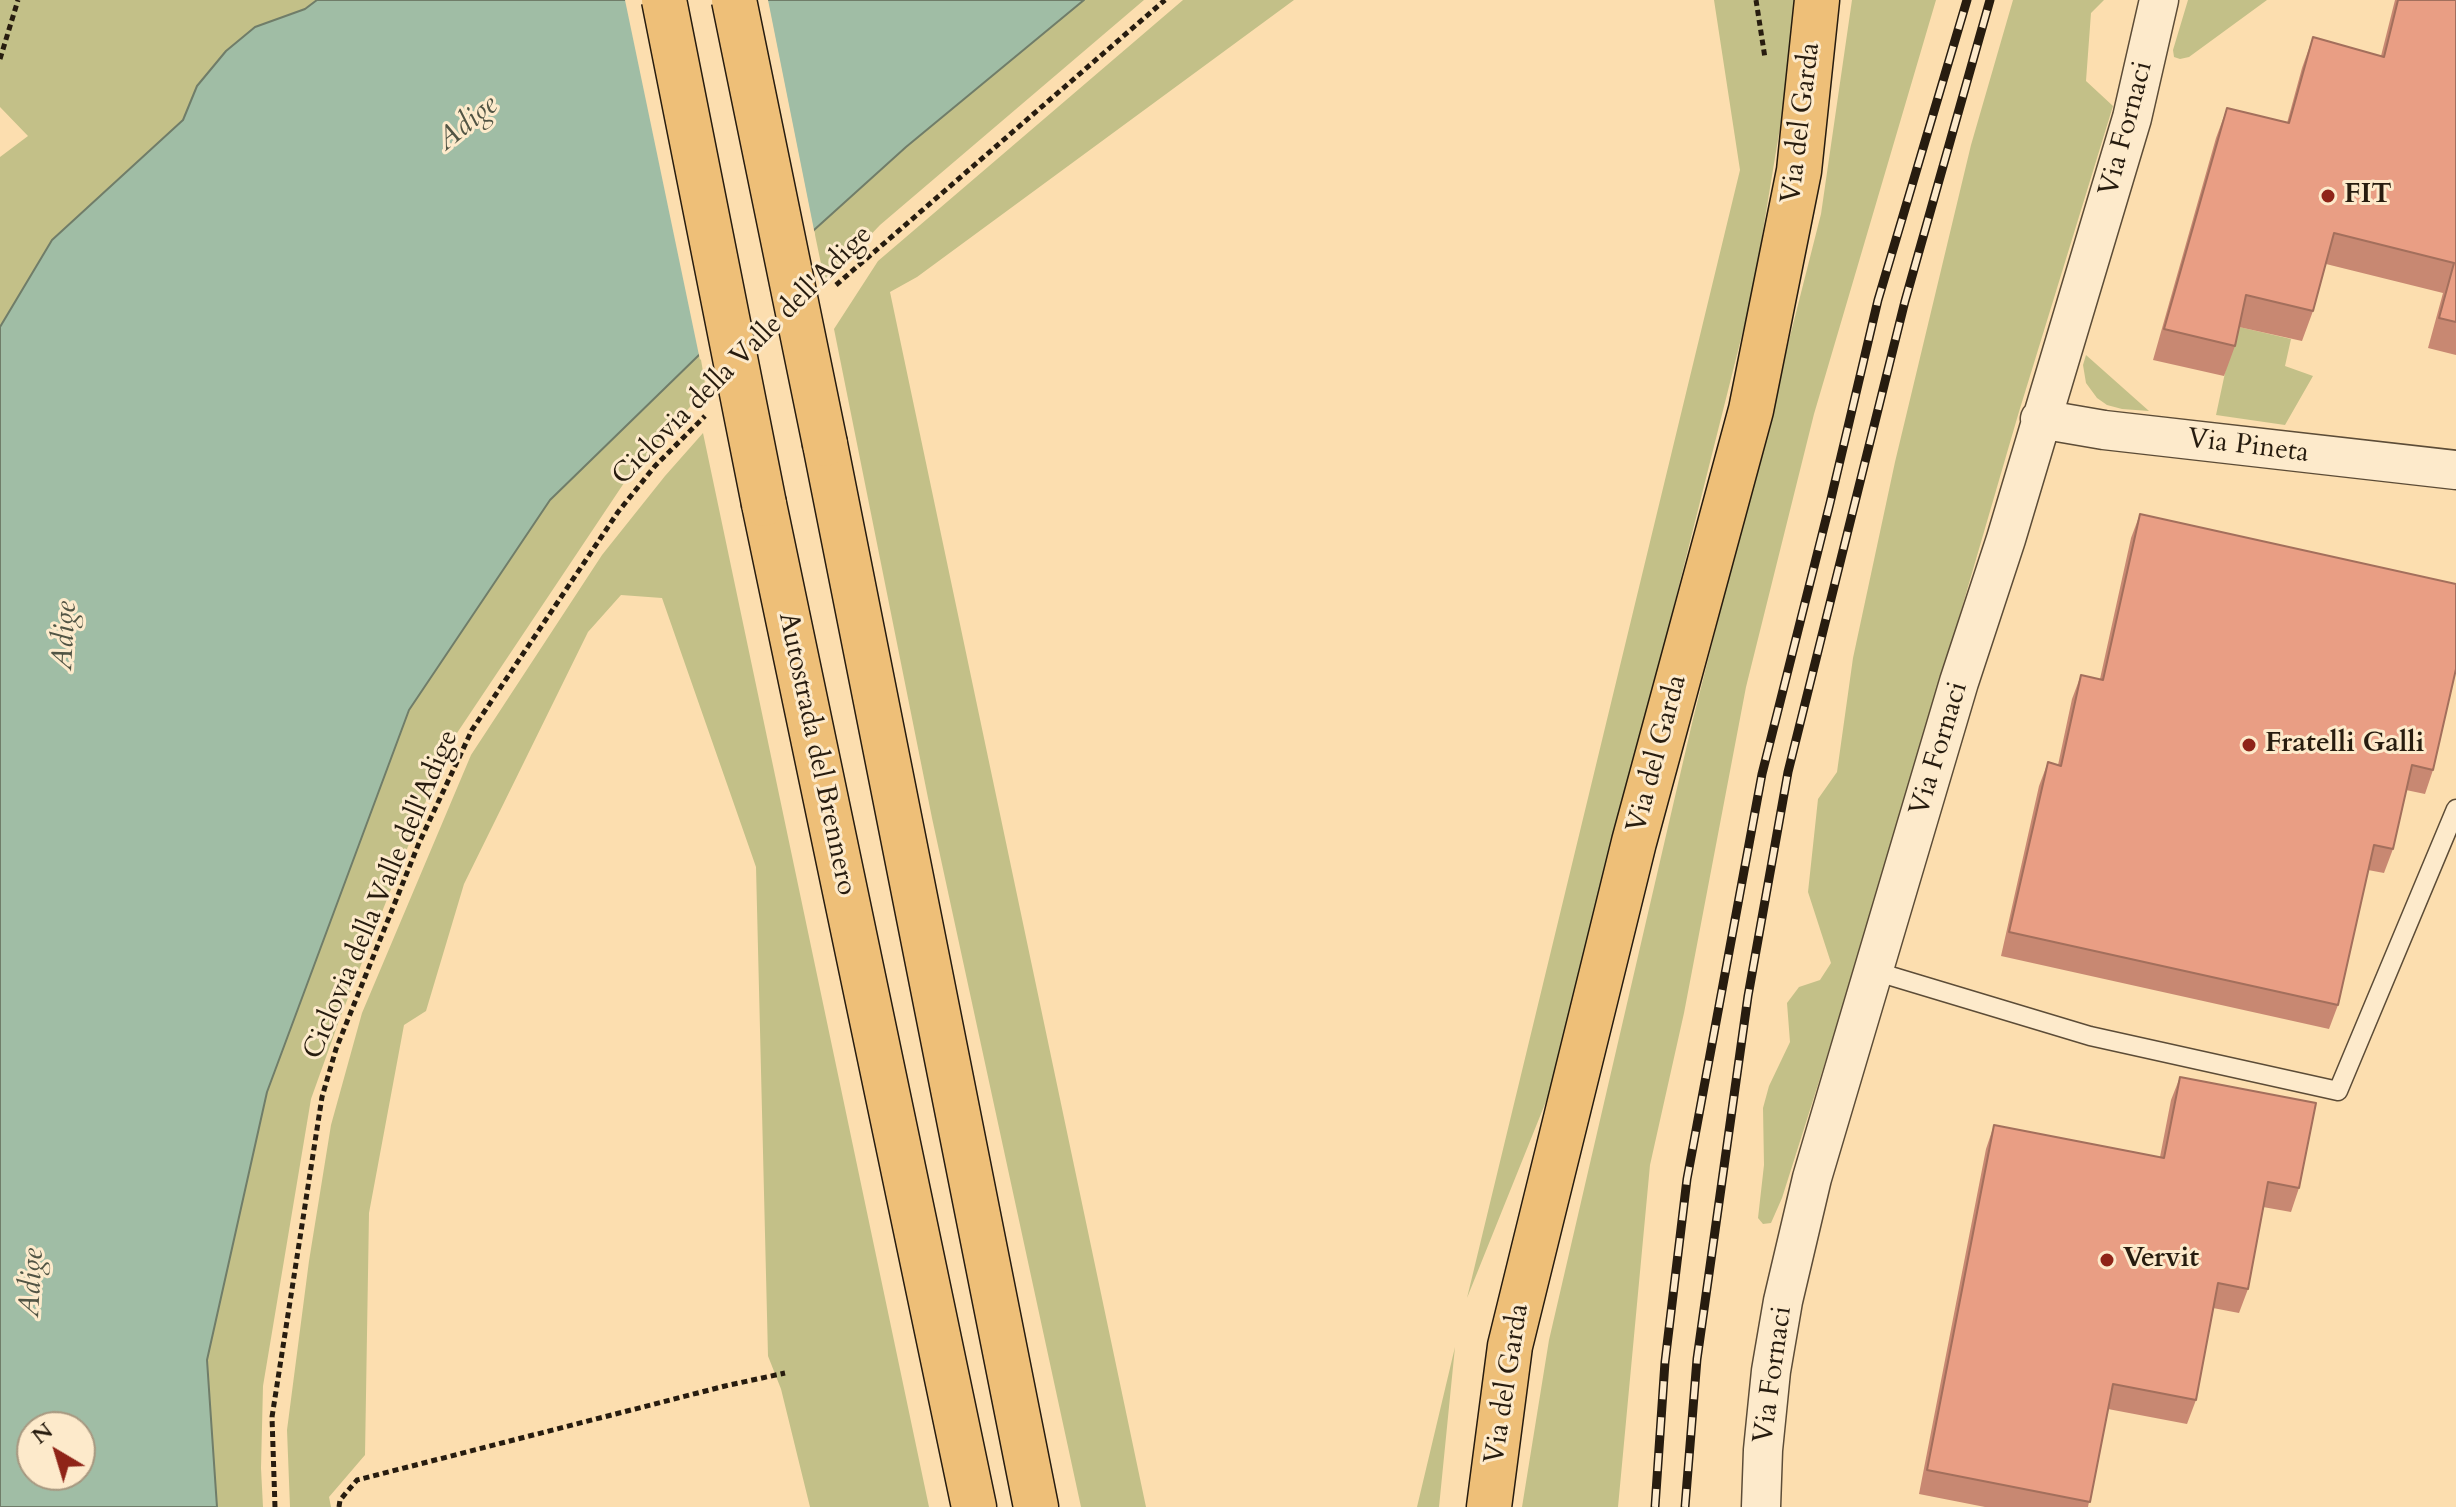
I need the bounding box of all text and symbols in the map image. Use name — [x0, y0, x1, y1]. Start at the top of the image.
street label: Via del Garda — [1775, 41, 1829, 205]
street label: Via Fornaci — [2093, 58, 2161, 200]
water label: Adige — [430, 88, 506, 160]
place label: FIT — [2344, 179, 2392, 213]
marker: FIT — [2319, 187, 2337, 205]
street label: Ciclovia della Valle dell'Adige — [606, 219, 880, 493]
street label: Via Pineta — [2185, 423, 2311, 471]
water label: Adige — [46, 600, 86, 672]
street label: Autostrada del Brennero — [770, 609, 862, 899]
street label: Via del Garda — [1621, 672, 1695, 836]
street label: Via Fornaci — [1904, 678, 1976, 820]
street label: Ciclovia della Valle dell'Adige — [297, 726, 467, 1064]
place label: Fratelli Galli — [2265, 728, 2424, 762]
marker: Fratelli Galli — [2240, 736, 2258, 754]
place label: Vervit — [2123, 1243, 2199, 1277]
water label: Adige — [13, 1247, 53, 1319]
marker: Vervit — [2098, 1251, 2116, 1269]
street label: Via del Garda — [1479, 1301, 1537, 1467]
street label: Via Fornaci — [1748, 1304, 1800, 1446]
north arrow — [16, 1411, 96, 1491]
text: N — [26, 1416, 59, 1451]

